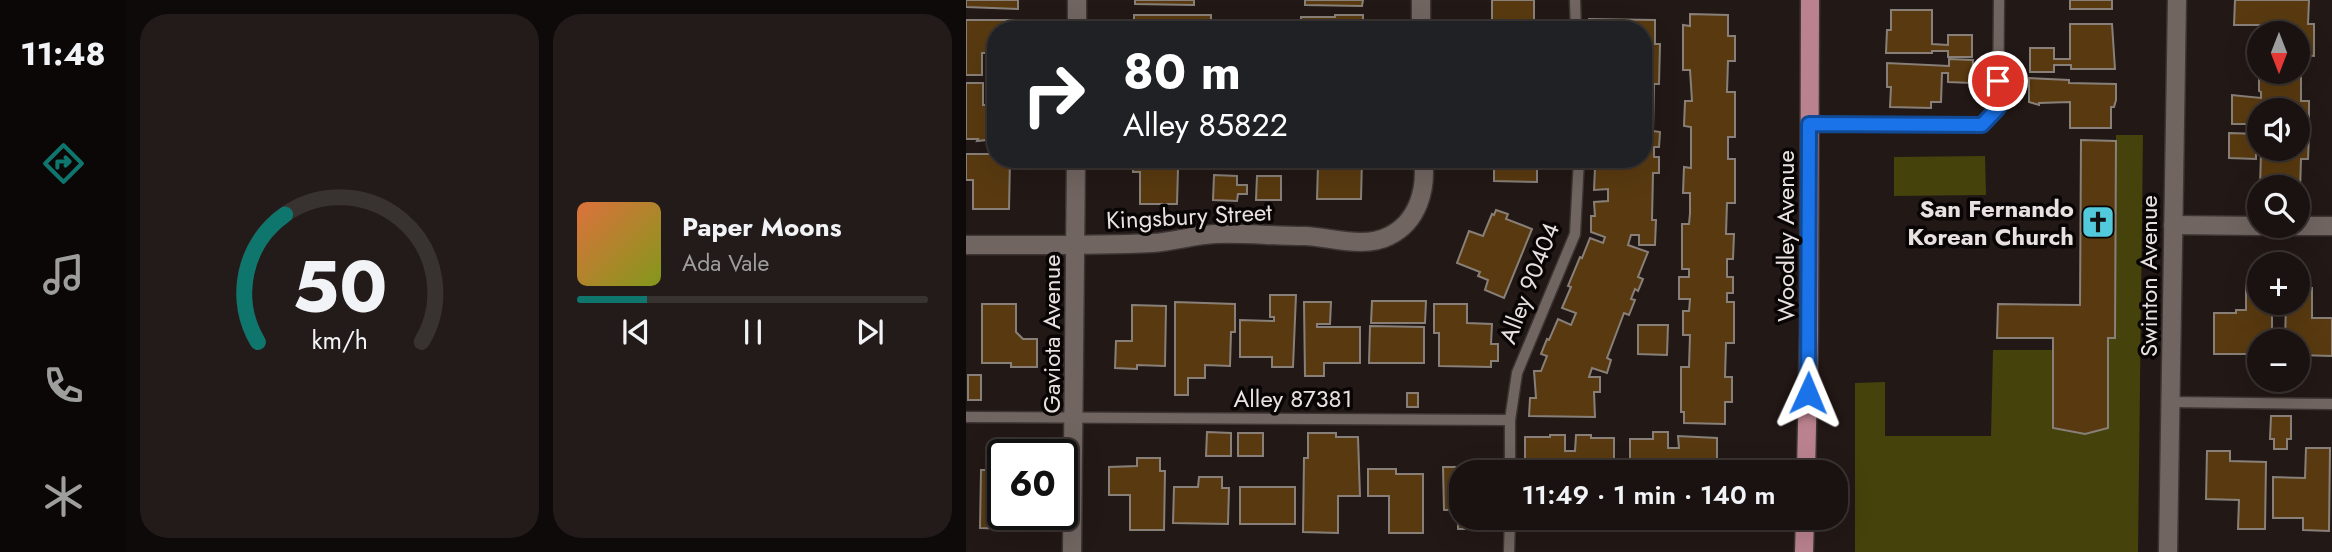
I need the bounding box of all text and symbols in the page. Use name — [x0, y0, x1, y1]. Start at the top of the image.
north arrow — [2247, 21, 2310, 84]
map controls — [2247, 21, 2310, 392]
text: 11:48 — [20, 31, 106, 77]
text: 80 m — [1123, 37, 1241, 107]
icon: right — [1008, 49, 1099, 140]
pin — [1968, 51, 2028, 111]
icon: arrive — [1979, 62, 2017, 100]
button: sound — [2247, 98, 2310, 161]
text: Alley 85822 — [1123, 102, 1288, 148]
icon: directions — [39, 139, 88, 188]
street label: Woodley Avenue — [1768, 150, 1803, 322]
button: search — [2247, 175, 2310, 238]
place label: San Fernando Korean Church — [1907, 191, 2074, 254]
street label: Kingsbury Street — [1105, 194, 1273, 238]
street label: Swinton Avenue — [2131, 195, 2166, 357]
church icon: San Fernando Korean Church — [2079, 203, 2117, 241]
text: Paper Moons — [682, 208, 842, 246]
street label: Alley 90404 — [1490, 217, 1568, 349]
text: 50 — [292, 234, 387, 339]
text: Ada Vale — [682, 246, 769, 280]
icon: music — [39, 250, 88, 299]
button: + — [2247, 252, 2310, 315]
street label: Gaviota Avenue — [1034, 254, 1069, 414]
icon: previous — [617, 313, 655, 351]
icon: pause — [734, 313, 772, 351]
icon: next — [851, 313, 889, 351]
text: km/h — [311, 322, 368, 358]
button: − — [2247, 329, 2310, 392]
position arrow — [1771, 356, 1845, 430]
icon: phone — [39, 361, 88, 410]
street label: Alley 87381 — [1234, 381, 1353, 416]
speed limit sign: 60 — [987, 439, 1078, 530]
icon: climate — [39, 472, 88, 521]
text: 11:49 · 1 min · 140 m — [1522, 476, 1775, 514]

